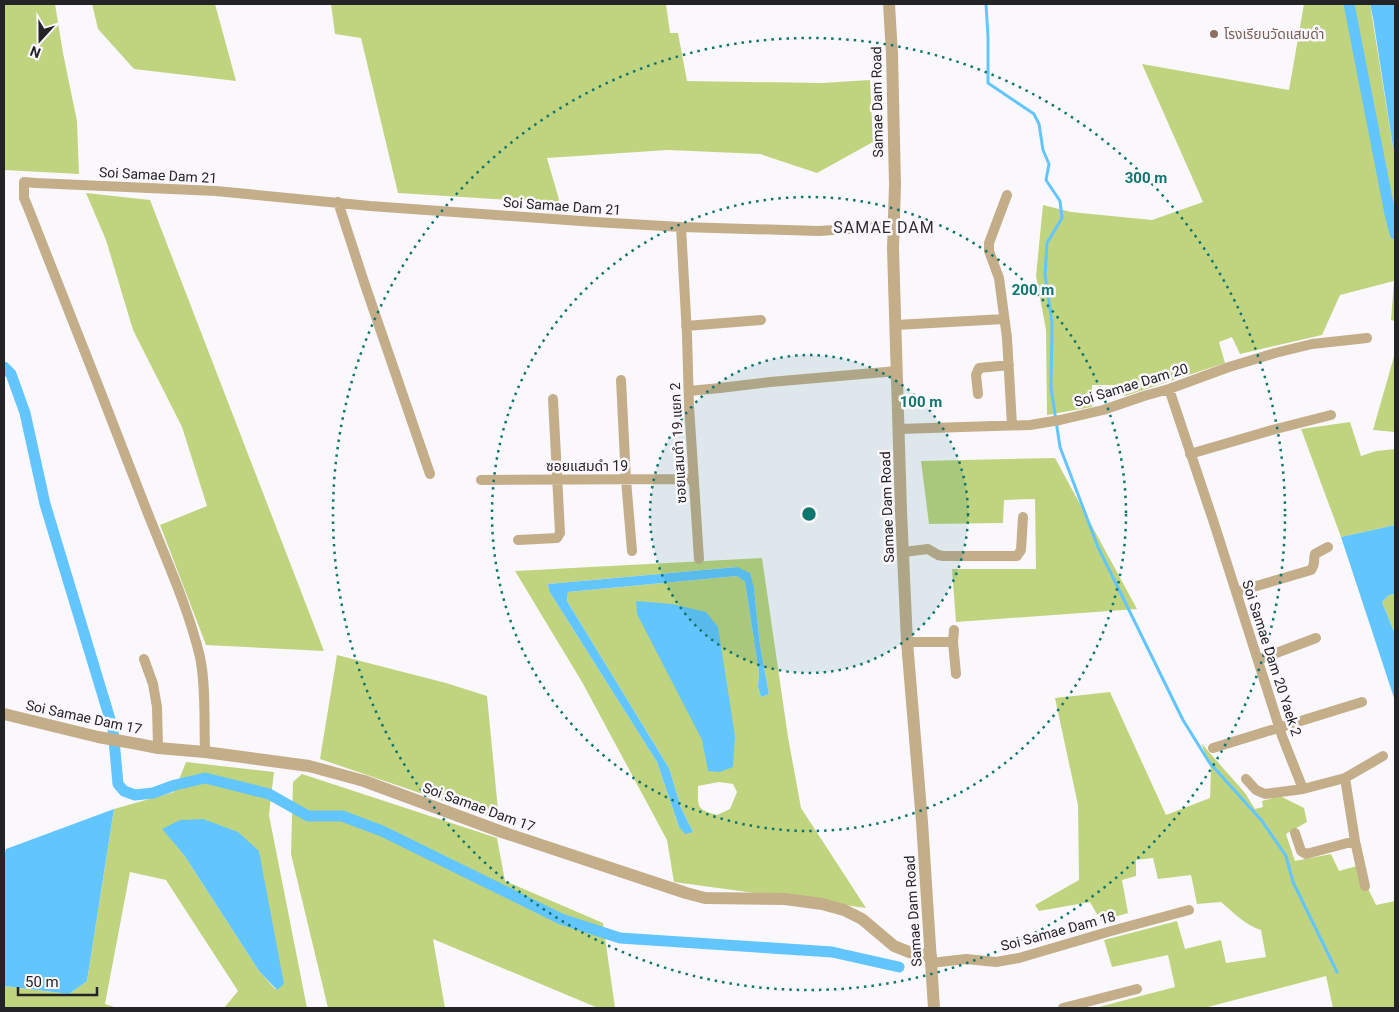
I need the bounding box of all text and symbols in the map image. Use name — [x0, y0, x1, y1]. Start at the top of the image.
north arrow — [15, 15, 65, 65]
place label: โรงเรียนวัดแสมดำ — [1224, 26, 1324, 42]
marker: โรงเรียนวัดแสมดำ — [1208, 28, 1220, 40]
text: N — [28, 43, 43, 61]
street label: Samae Dam Road — [868, 46, 886, 158]
street label: Soi Samae Dam 21 — [99, 164, 217, 186]
text: 300 m — [1125, 169, 1167, 187]
street label: Soi Samae Dam 21 — [502, 194, 622, 218]
district label: SAMAE DAM — [833, 218, 935, 237]
text: 200 m — [1012, 281, 1054, 299]
street label: Soi Samae Dam 20 — [1072, 360, 1190, 410]
street label: ซอยแสมดำ 19 แยก 2 — [667, 382, 689, 504]
text: 100 m — [900, 393, 942, 411]
street label: Samae Dam Road — [877, 451, 897, 563]
street label: ซอยแสมดำ 19 — [546, 458, 628, 474]
centre of rings — [800, 505, 818, 523]
street label: Soi Samae Dam 20 Yaek 2 — [1239, 578, 1305, 738]
street label: Soi Samae Dam 17 — [25, 697, 144, 737]
street label: Soi Samae Dam 17 — [421, 779, 537, 835]
street label: Samae Dam Road — [901, 855, 925, 967]
street label: Soi Samae Dam 18 — [999, 908, 1117, 954]
scale bar — [18, 964, 96, 996]
text: 50 m — [25, 973, 59, 991]

